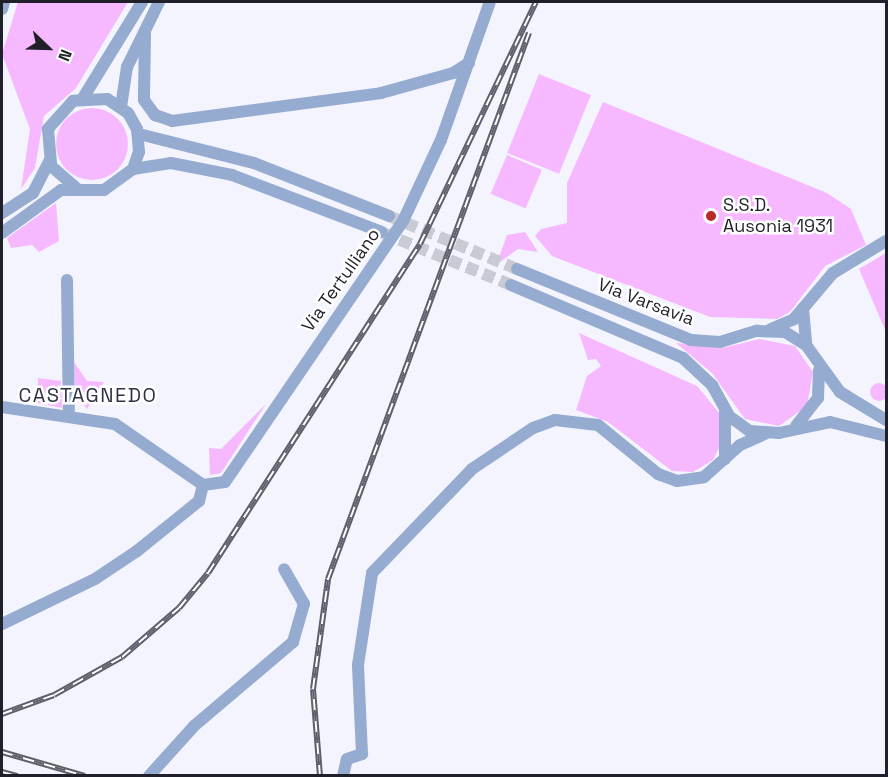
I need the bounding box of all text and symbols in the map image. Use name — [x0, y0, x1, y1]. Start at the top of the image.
north arrow — [18, 18, 78, 78]
text: N — [53, 46, 77, 64]
place label: S.S.D. Ausonia 1931 — [723, 195, 833, 238]
marker: S.S.D. Ausonia 1931 — [704, 209, 718, 223]
street label: Via Tertulliano — [297, 224, 385, 336]
street label: Via Varsavia — [595, 274, 697, 330]
district label: CASTAGNEDO — [19, 383, 157, 407]

